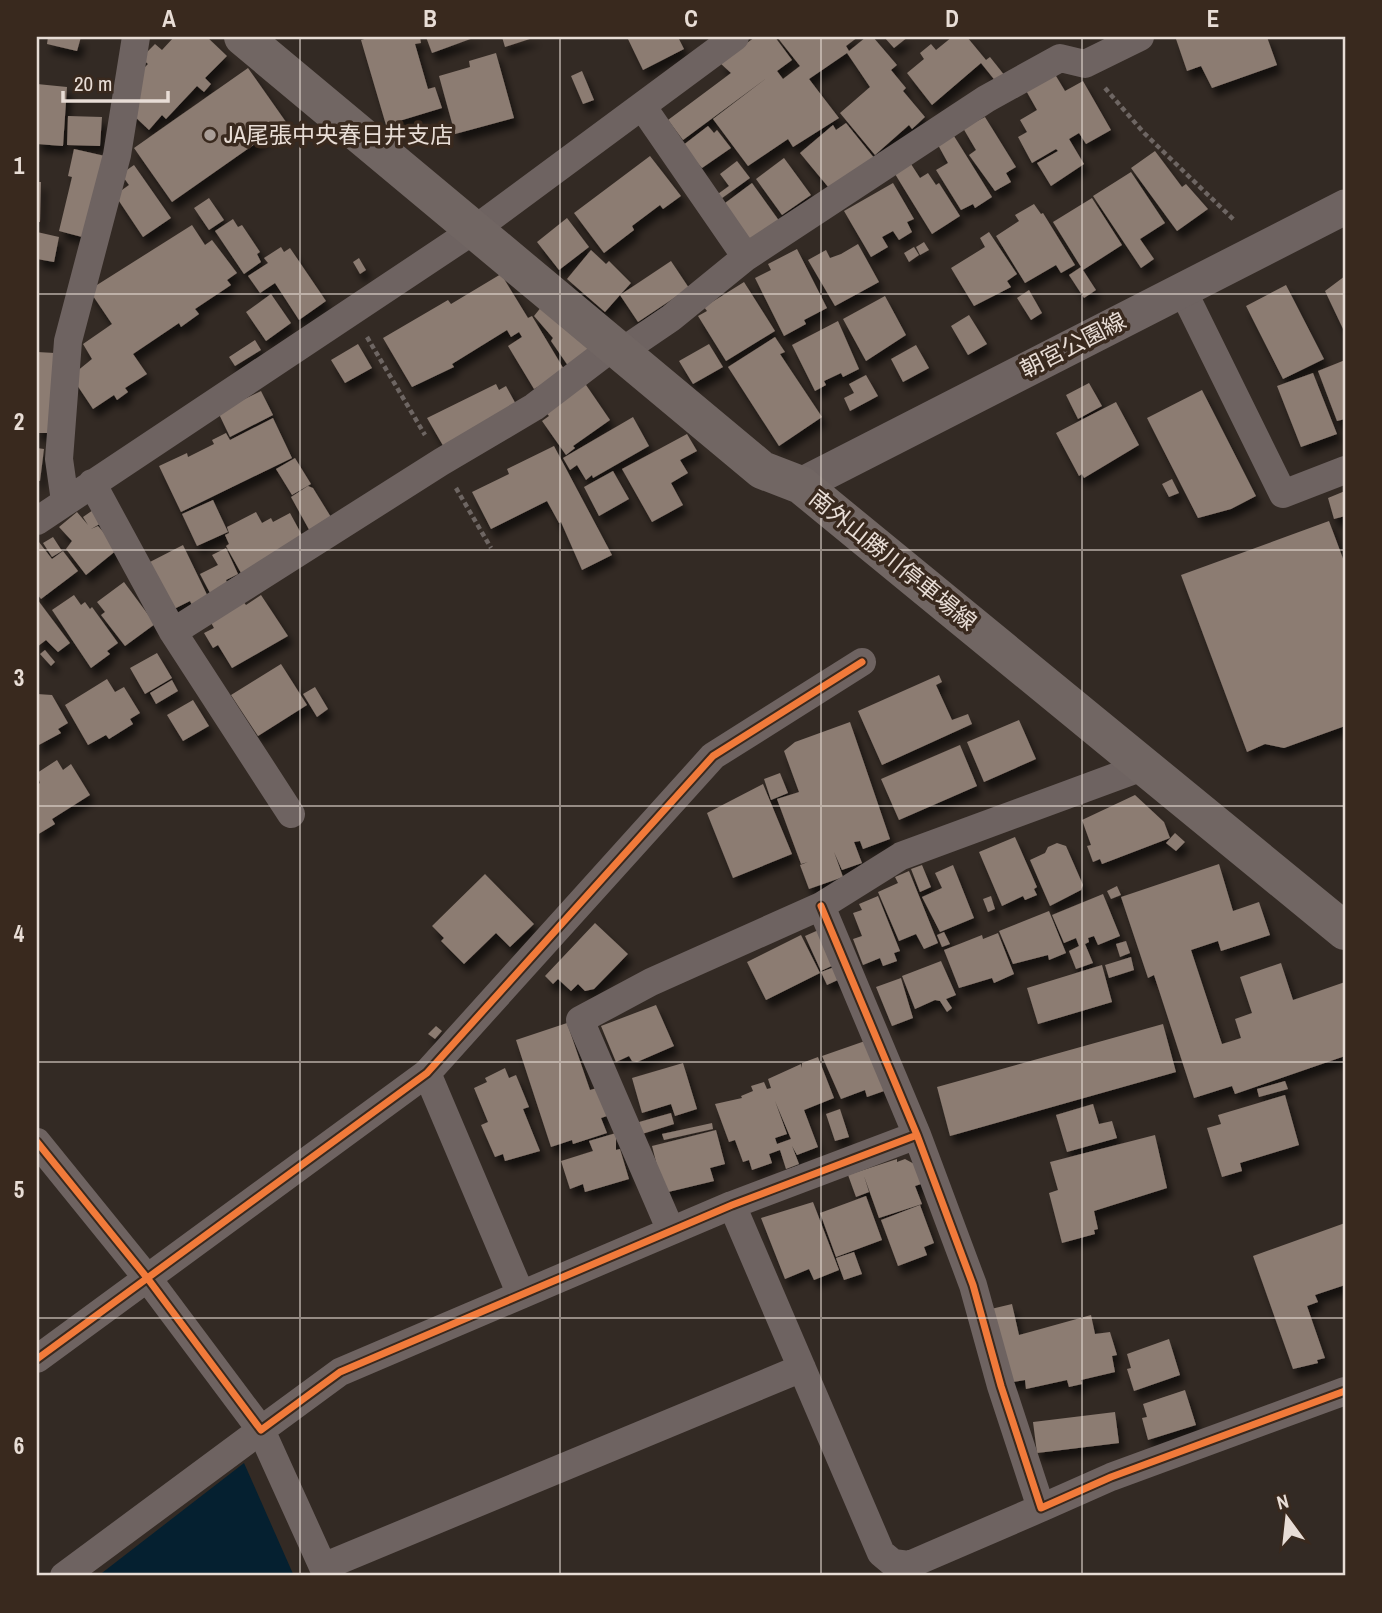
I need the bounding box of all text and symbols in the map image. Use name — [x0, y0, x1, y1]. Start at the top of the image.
text: A — [162, 3, 176, 34]
text: B — [423, 3, 437, 34]
text: C — [684, 3, 698, 34]
text: D — [945, 3, 959, 34]
text: E — [1207, 3, 1219, 34]
scale bar — [63, 60, 168, 104]
text: 20 m — [74, 69, 112, 98]
place label: JA尾張中央春日井支店 — [224, 119, 453, 150]
marker: JA尾張中央春日井支店 — [202, 127, 218, 143]
text: 1 — [14, 150, 25, 181]
street label: 朝宮公園線 — [1015, 305, 1131, 384]
text: 2 — [14, 406, 24, 437]
street label: 南外山勝川停車場線 — [803, 482, 984, 637]
text: 3 — [14, 662, 24, 693]
text: 4 — [14, 918, 25, 949]
text: 5 — [14, 1174, 24, 1205]
text: 6 — [14, 1430, 24, 1461]
north arrow — [1252, 1484, 1322, 1554]
text: N — [1274, 1488, 1291, 1516]

